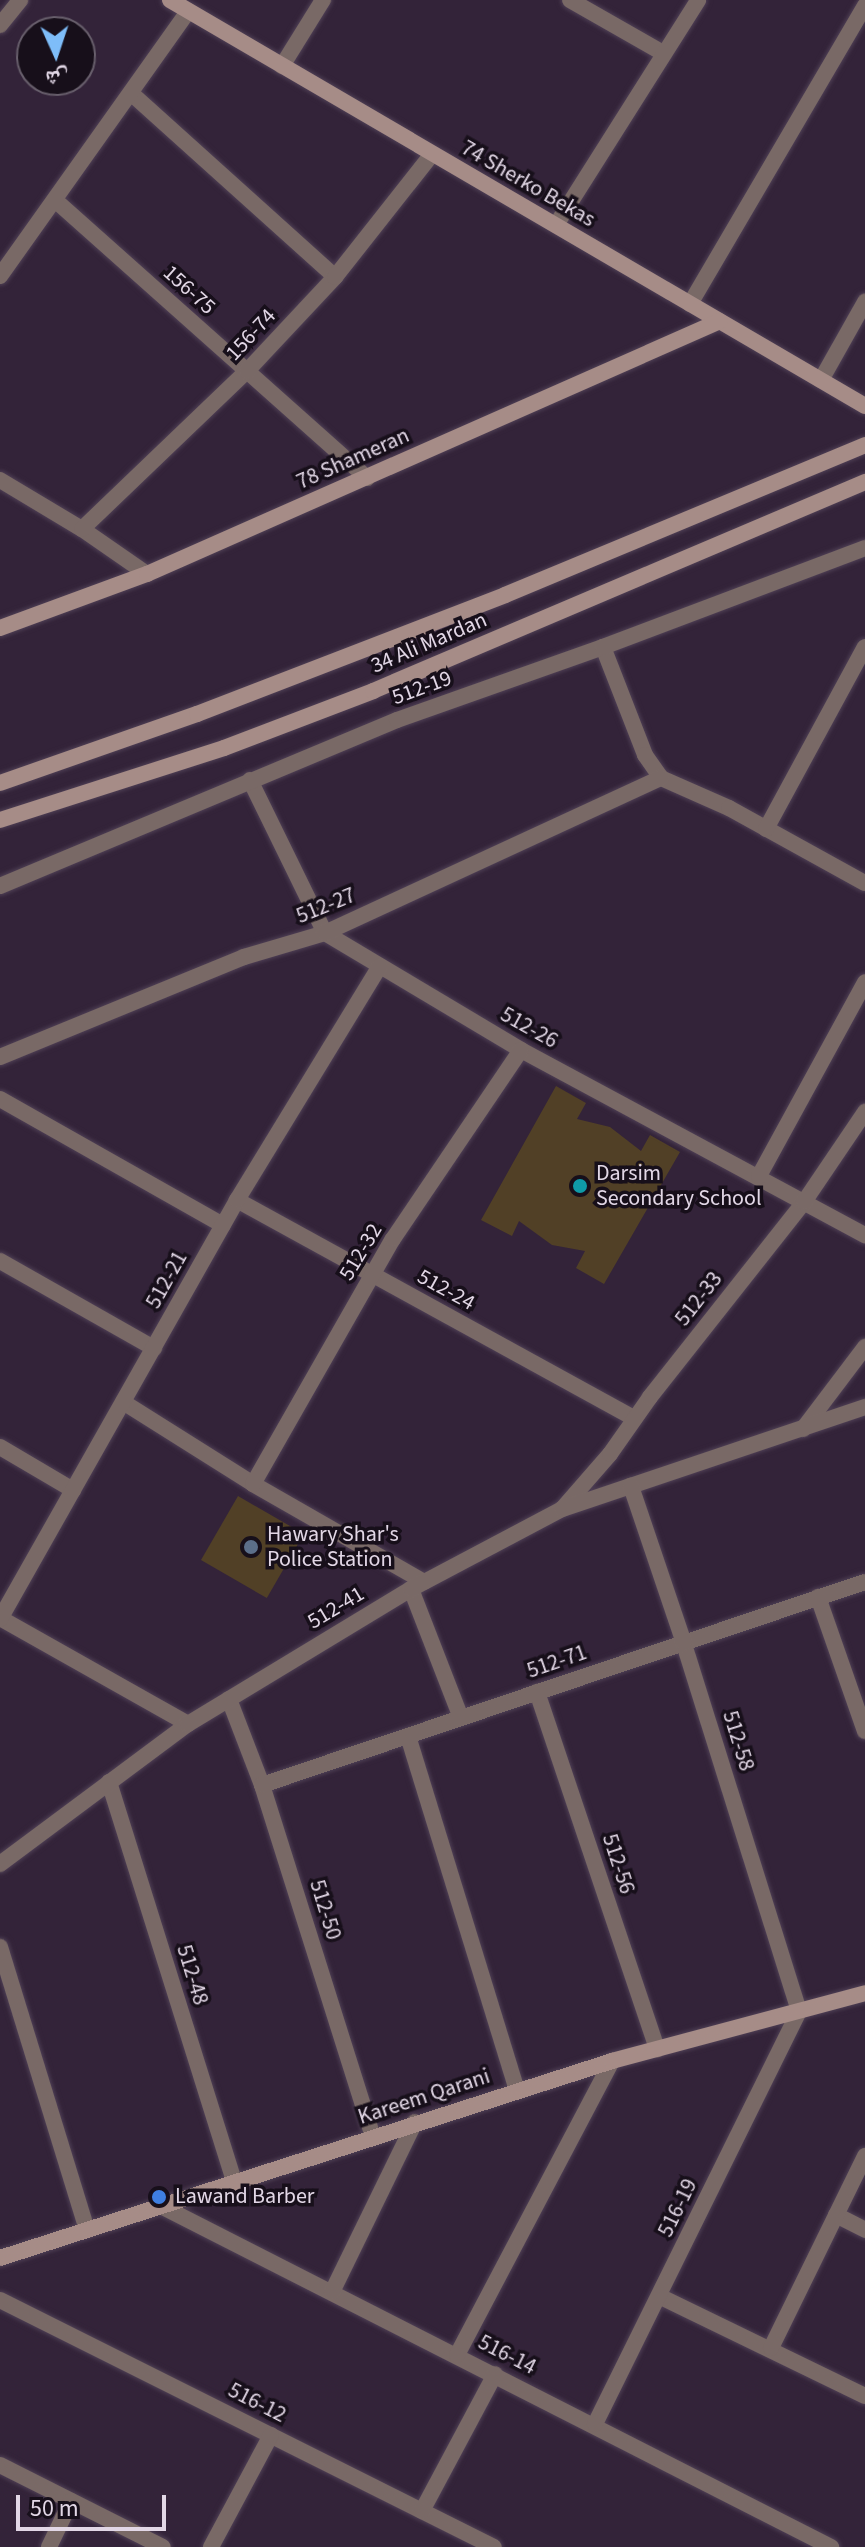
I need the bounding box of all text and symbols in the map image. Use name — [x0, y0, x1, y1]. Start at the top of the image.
north arrow — [16, 16, 96, 96]
text: ش — [45, 61, 70, 95]
street label: 74 Sherko Bekas — [456, 135, 600, 233]
street label: 156-75 — [157, 260, 221, 320]
street label: 156-74 — [220, 304, 282, 366]
street label: 78 Shameran — [293, 422, 413, 496]
street label: 34 Ali Mardan — [367, 607, 491, 679]
street label: 512-19 — [389, 665, 455, 711]
street label: 512-27 — [293, 882, 359, 930]
street label: 512-26 — [496, 1002, 562, 1054]
place label: Darsim Secondary School — [596, 1160, 762, 1212]
marker: Darsim Secondary School — [571, 1177, 589, 1195]
street label: 512-32 — [334, 1219, 388, 1285]
street label: 512-21 — [141, 1247, 193, 1313]
street label: 512-24 — [413, 1264, 479, 1316]
street label: 512-33 — [670, 1267, 728, 1331]
place label: Hawary Shar's Police Station — [267, 1521, 399, 1572]
marker: Hawary Shar's Police Station — [242, 1538, 260, 1556]
street label: 512-41 — [303, 1581, 369, 1635]
street label: 512-71 — [524, 1640, 590, 1684]
street label: 512-58 — [716, 1708, 760, 1774]
street label: 512-56 — [596, 1831, 640, 1897]
street label: 512-50 — [303, 1877, 347, 1943]
street label: 512-48 — [170, 1942, 214, 2008]
street label: Kareem Qarani — [355, 2063, 493, 2131]
street label: 516-19 — [653, 2175, 703, 2241]
place label: Lawand Barber — [175, 2184, 314, 2210]
marker: Lawand Barber — [150, 2188, 168, 2206]
street label: 516-14 — [474, 2329, 540, 2381]
street label: 516-12 — [224, 2377, 290, 2429]
scale bar — [20, 2479, 170, 2529]
text: 50 m — [30, 2491, 79, 2526]

